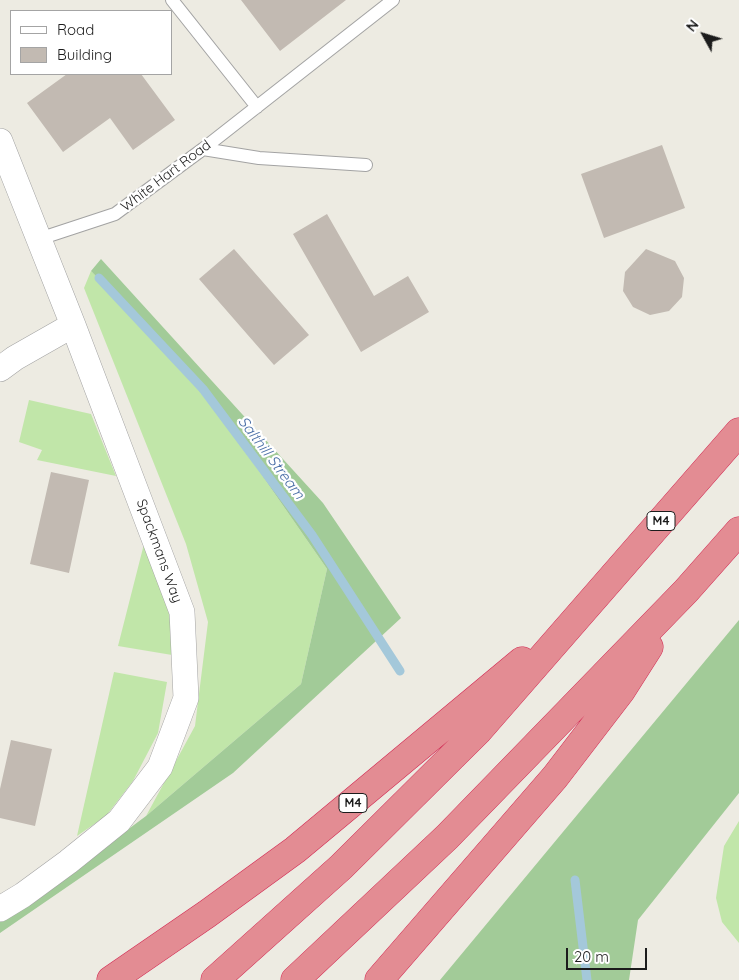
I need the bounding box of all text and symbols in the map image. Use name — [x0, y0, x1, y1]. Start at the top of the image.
legend — [10, 10, 172, 75]
north arrow — [679, 10, 729, 60]
text: N — [682, 16, 703, 35]
text: Road — [57, 20, 94, 39]
text: Building — [57, 45, 112, 64]
street label: White Hart Road — [118, 137, 214, 215]
water label: Salthill Stream — [234, 413, 308, 503]
street label: Spackmans Way — [132, 497, 186, 605]
road number: M4 — [647, 512, 675, 530]
road number: M4 — [339, 794, 367, 812]
scale bar — [569, 938, 650, 970]
text: 20 m — [574, 947, 609, 966]

